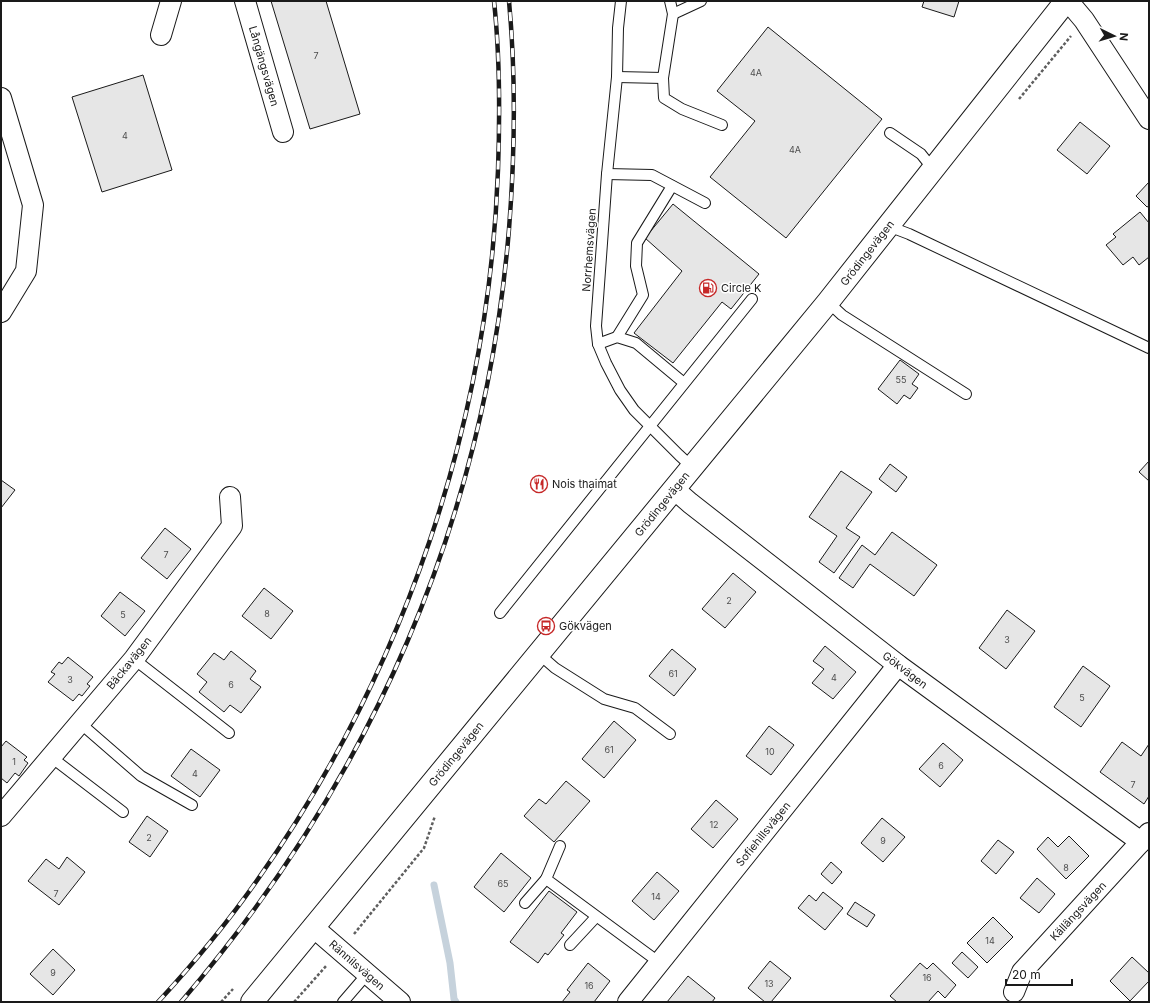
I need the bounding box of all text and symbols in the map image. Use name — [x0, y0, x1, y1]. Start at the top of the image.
north arrow — [1094, 16, 1134, 56]
street label: Långängsvägen — [246, 24, 282, 108]
text: N — [1117, 32, 1131, 42]
house number: 7 — [313, 50, 319, 61]
house number: 4A — [750, 67, 762, 78]
house number: 4 — [122, 130, 128, 141]
house number: 4A — [789, 144, 801, 155]
street label: Norrhemsvägen — [579, 208, 599, 292]
street label: Grödingevägen — [837, 217, 897, 289]
fuel station icon: Circle K — [698, 278, 718, 298]
place label: Circle K — [721, 281, 762, 295]
house number: 55 — [896, 374, 906, 385]
street label: Grödingevägen — [632, 469, 692, 539]
restaurant icon: Nois thaimat — [529, 474, 549, 494]
place label: Nois thaimat — [552, 477, 617, 491]
house number: 7 — [163, 549, 169, 560]
house number: 2 — [726, 595, 732, 606]
house number: 8 — [264, 608, 270, 619]
house number: 5 — [120, 609, 126, 620]
bus stop icon: Gökvägen — [536, 616, 556, 636]
place label: Gökvägen — [559, 619, 612, 633]
street label: Bäckavägen — [104, 634, 154, 692]
house number: 3 — [1004, 634, 1010, 645]
street label: Gökvägen — [880, 649, 930, 691]
house number: 61 — [668, 668, 678, 679]
house number: 4 — [831, 672, 837, 683]
house number: 3 — [67, 674, 73, 685]
house number: 6 — [228, 679, 234, 690]
house number: 5 — [1079, 692, 1085, 703]
street label: Grödingevägen — [426, 719, 486, 789]
house number: 61 — [604, 744, 614, 755]
house number: 10 — [765, 746, 775, 757]
house number: 1 — [12, 756, 16, 767]
house number: 6 — [938, 760, 944, 771]
house number: 4 — [192, 768, 198, 779]
house number: 7 — [1130, 779, 1136, 790]
street label: Sofiehillsvägen — [733, 799, 793, 869]
house number: 12 — [709, 819, 719, 830]
house number: 2 — [146, 832, 152, 843]
house number: 9 — [880, 835, 886, 846]
house number: 8 — [1063, 862, 1069, 873]
house number: 65 — [497, 878, 509, 889]
street label: Källängsvägen — [1047, 878, 1109, 944]
house number: 7 — [53, 888, 59, 899]
house number: 14 — [651, 891, 661, 902]
house number: 14 — [985, 935, 995, 946]
street label: Rännilsvägen — [326, 937, 388, 993]
scale bar — [1006, 961, 1072, 987]
house number: 9 — [50, 967, 56, 978]
text: 20 m — [1012, 967, 1041, 982]
house number: 16 — [922, 972, 932, 983]
house number: 13 — [764, 978, 774, 989]
house number: 16 — [584, 980, 594, 991]

